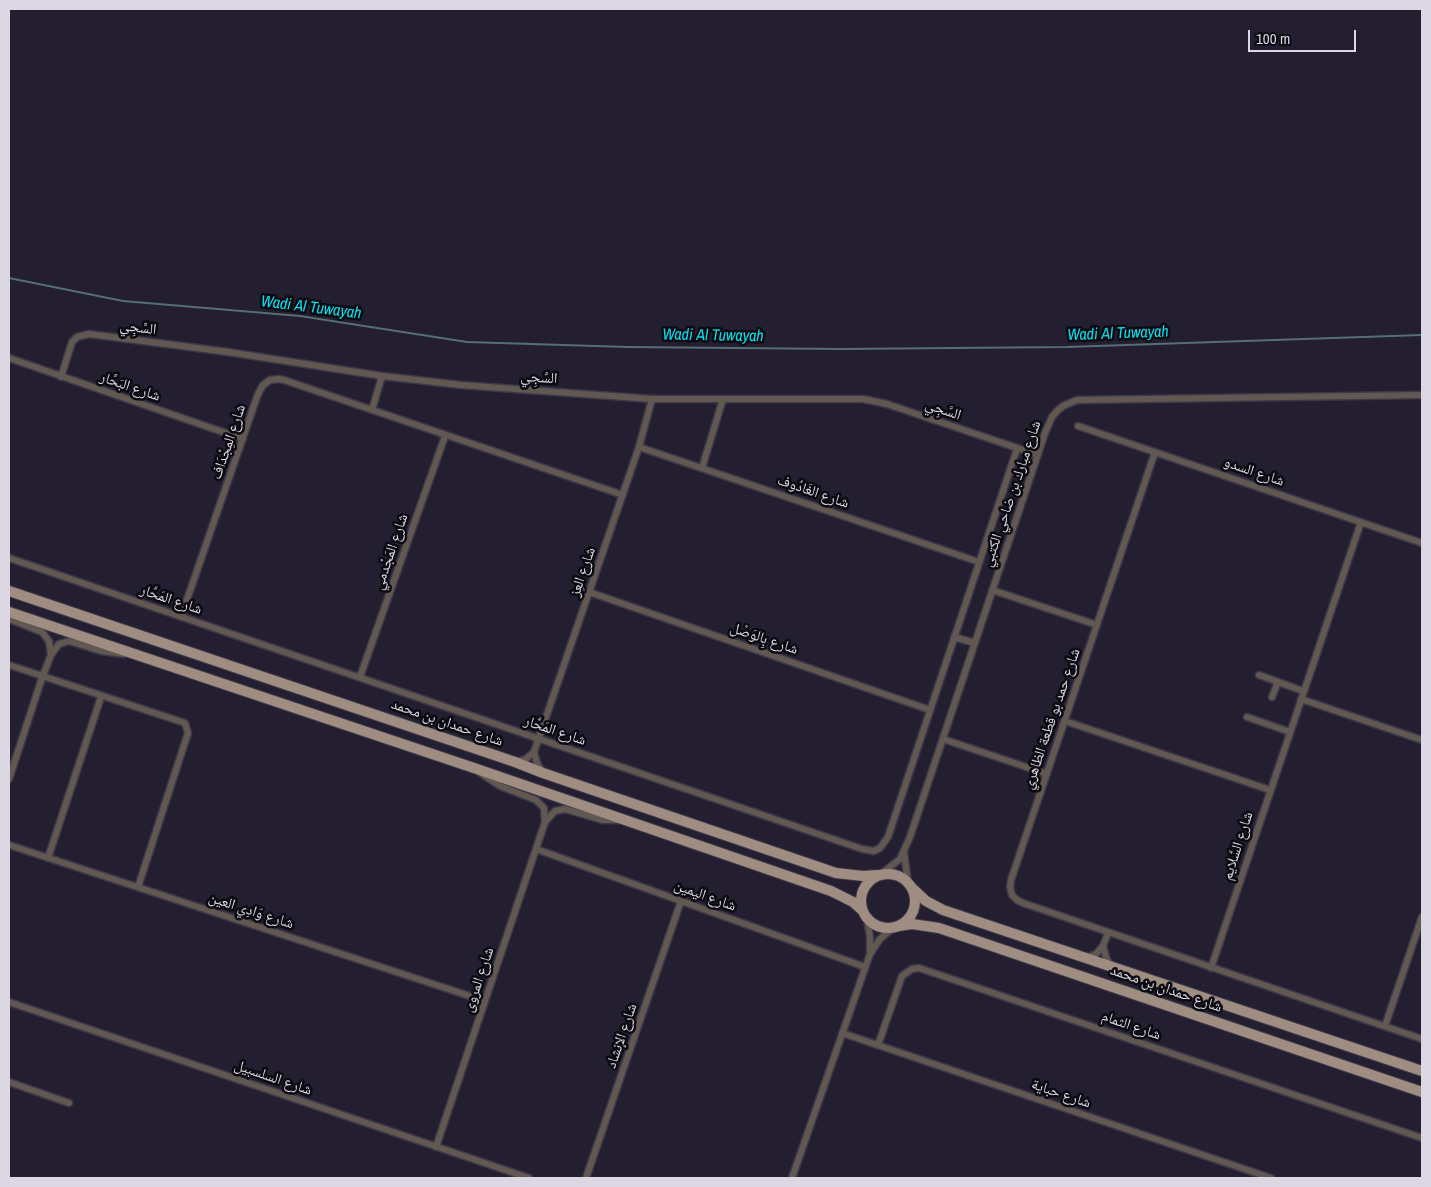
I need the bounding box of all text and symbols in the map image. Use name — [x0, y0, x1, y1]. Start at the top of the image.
scale bar — [1251, 20, 1358, 52]
text: 100 m — [1256, 28, 1290, 49]
water label: Wadi Al Tuwayah — [260, 292, 362, 324]
street label: السَّجِي — [119, 317, 157, 339]
water label: Wadi Al Tuwayah — [1067, 323, 1169, 345]
water label: Wadi Al Tuwayah — [662, 326, 764, 346]
street label: شارع البَحَّار — [97, 368, 163, 406]
street label: السَّجِي — [520, 368, 558, 388]
street label: السَّجِي — [923, 395, 963, 425]
street label: شارع المِجْدَاف — [208, 402, 250, 482]
street label: شارع مبارك بن ضاحي الكتبي — [979, 419, 1045, 569]
street label: شارع السدو — [1221, 453, 1287, 491]
street label: شارع الغَادُوف — [775, 471, 851, 513]
street label: شارع المَجْدمي — [370, 512, 412, 592]
street label: شارع العِز — [566, 545, 600, 599]
street label: شارع المَحَّار — [138, 581, 204, 619]
street label: شارع بِالوَصْل — [728, 619, 800, 659]
street label: شارع حمد بو قطعة الظاهري — [1019, 646, 1085, 792]
street label: شارع حمدان بن محمد — [389, 695, 505, 751]
street label: شارع المَحَّار — [522, 712, 588, 750]
street label: شارع السَّلايم — [1218, 810, 1258, 882]
street label: شارع اليمين — [672, 877, 738, 915]
street label: شارع وَادِي العين — [206, 889, 296, 933]
street label: شارع المروى — [460, 945, 498, 1015]
street label: شارع حمدان بن محمد — [1108, 961, 1224, 1017]
street label: شارع الإنشاد — [603, 1001, 641, 1071]
street label: شارع الثمام — [1099, 1007, 1163, 1045]
street label: شارع السلسبيل — [232, 1056, 314, 1100]
street label: شارع حباية — [1029, 1075, 1093, 1113]

